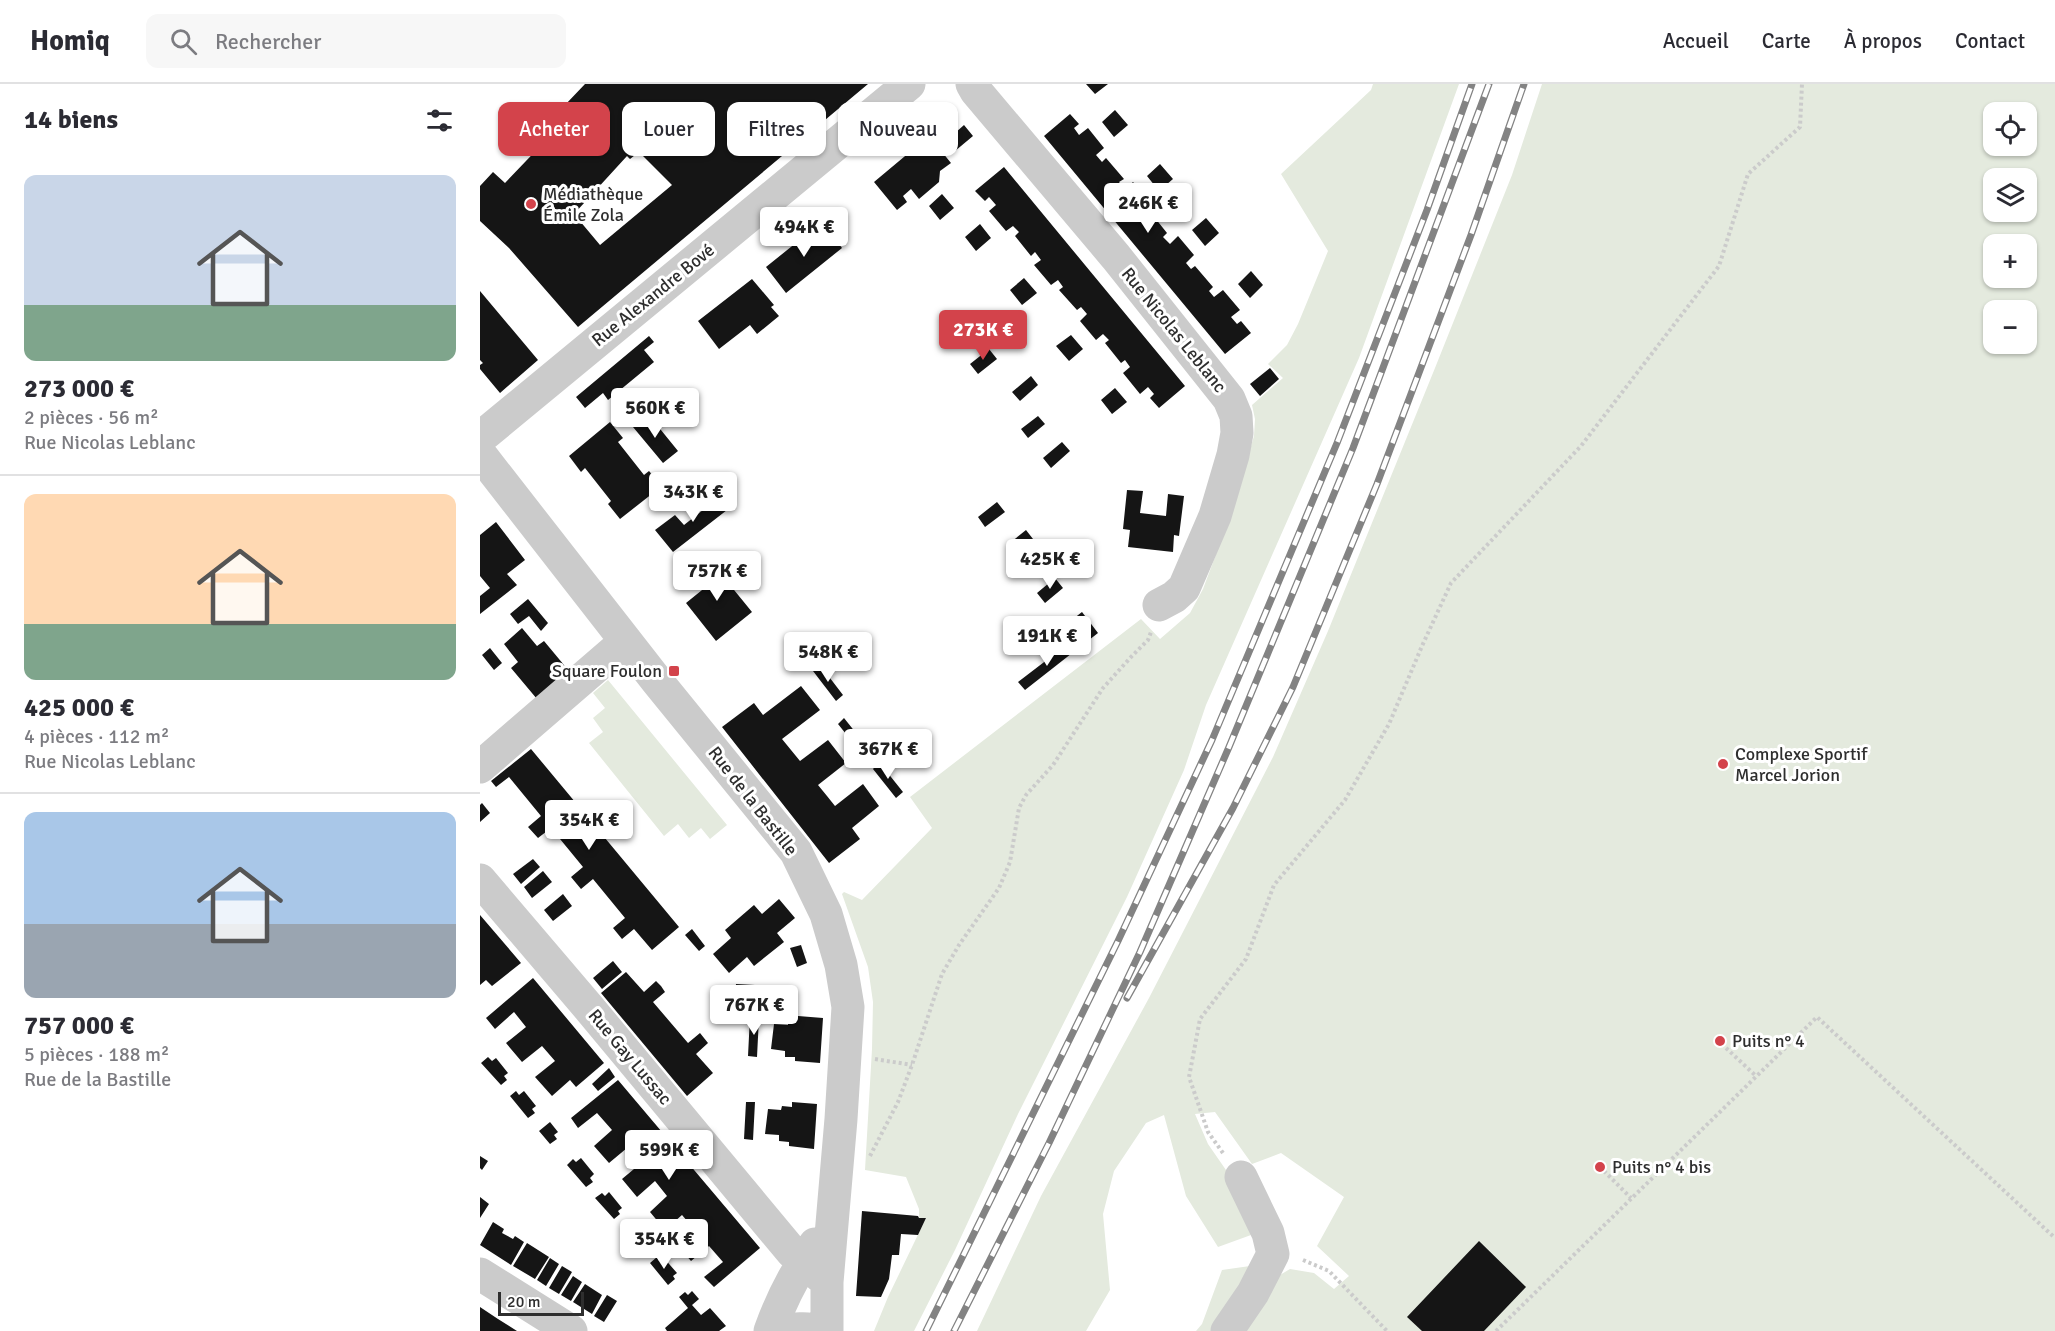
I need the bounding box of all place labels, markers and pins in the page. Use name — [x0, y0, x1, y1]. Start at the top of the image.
place label: Médiathèque Émile Zola — [543, 183, 643, 226]
pin: 246K € — [1099, 183, 1197, 234]
marker: Médiathèque Émile Zola — [524, 197, 538, 211]
pin: 494K € — [755, 207, 853, 258]
pin: 273K € — [934, 310, 1032, 361]
pin: 560K € — [606, 388, 704, 439]
pin: 343K € — [644, 472, 742, 523]
pin: 425K € — [1001, 539, 1099, 590]
pin: 757K € — [668, 551, 766, 602]
pin: 191K € — [998, 616, 1096, 667]
pin: 548K € — [779, 632, 877, 683]
place label: Square Foulon — [552, 660, 662, 682]
marker: Square Foulon — [667, 664, 681, 678]
pin: 367K € — [839, 729, 937, 780]
place label: Complexe Sportif Marcel Jorion — [1735, 743, 1868, 786]
marker: Complexe Sportif Marcel Jorion — [1716, 757, 1730, 771]
pin: 354K € — [540, 800, 638, 851]
pin: 767K € — [705, 985, 803, 1036]
place label: Puits n° 4 — [1732, 1030, 1805, 1052]
marker: Puits n° 4 — [1713, 1034, 1727, 1048]
pin: 599K € — [620, 1130, 718, 1181]
place label: Puits n° 4 bis — [1612, 1156, 1711, 1178]
marker: Puits n° 4 bis — [1593, 1160, 1607, 1174]
pin: 354K € — [615, 1219, 713, 1270]

